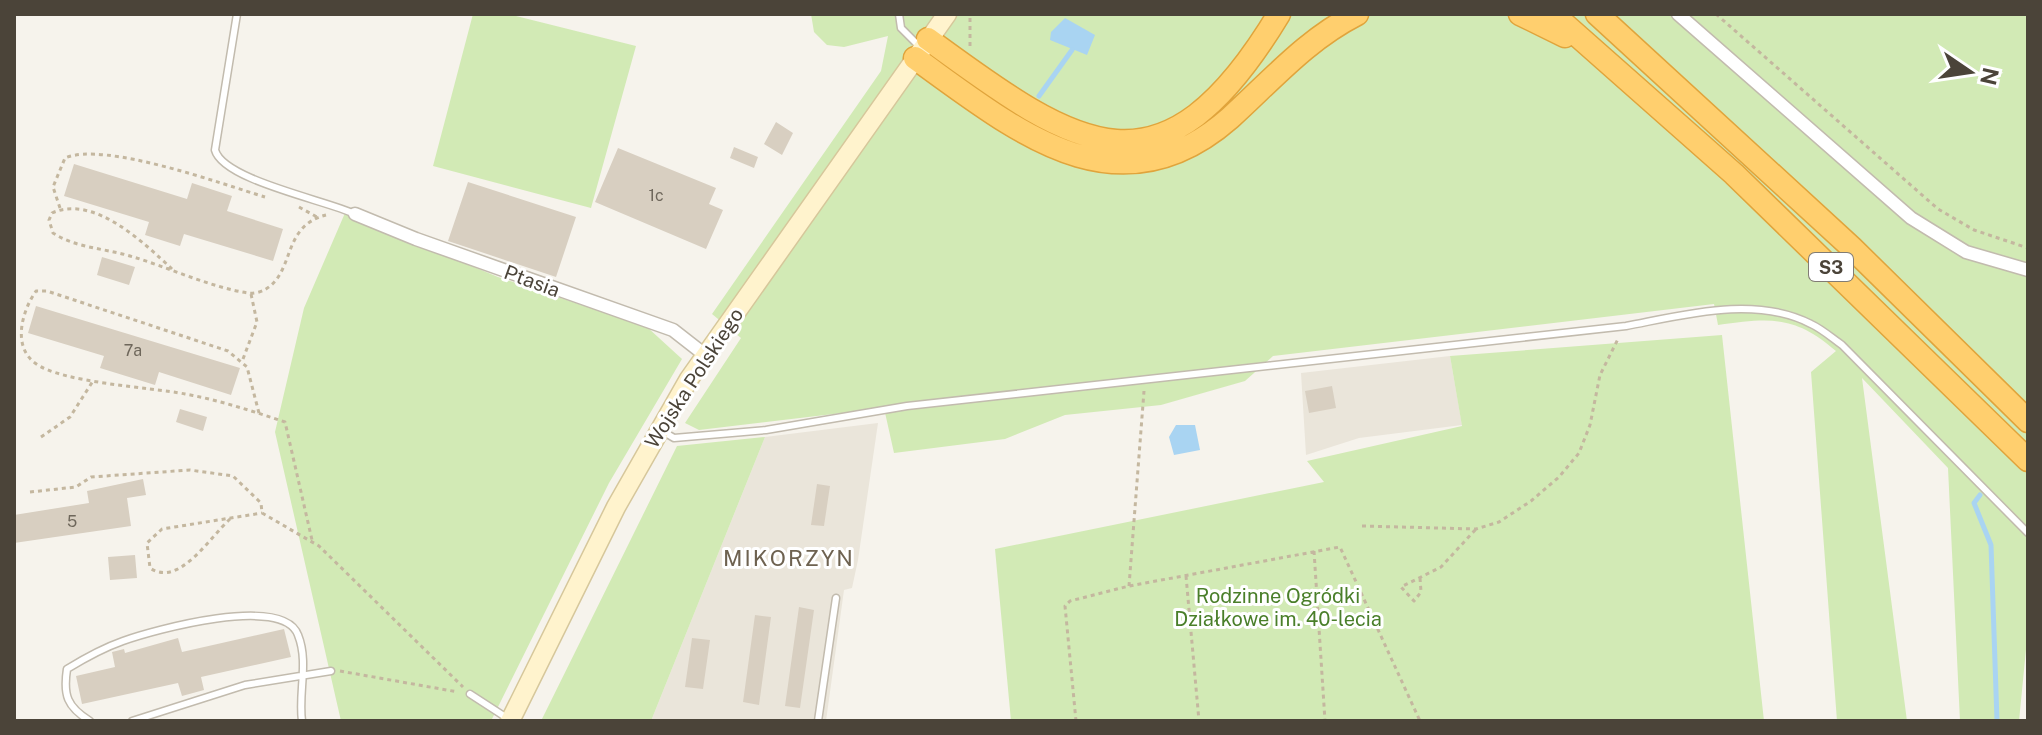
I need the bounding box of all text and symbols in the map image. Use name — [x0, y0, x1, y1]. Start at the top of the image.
north arrow — [1930, 32, 2010, 112]
text: N — [1975, 65, 2004, 88]
house number: 1c — [648, 186, 664, 205]
road number: S3 — [1809, 253, 1853, 281]
street label: Ptasia — [501, 260, 563, 302]
street label: Wojska Polskiego — [640, 303, 748, 453]
house number: 7a — [124, 341, 142, 360]
house number: 5 — [67, 512, 77, 531]
district label: MIKORZYN — [723, 545, 855, 571]
park label: Rodzinne Ogródki Działkowe im. 40-lecia — [1174, 584, 1382, 631]

